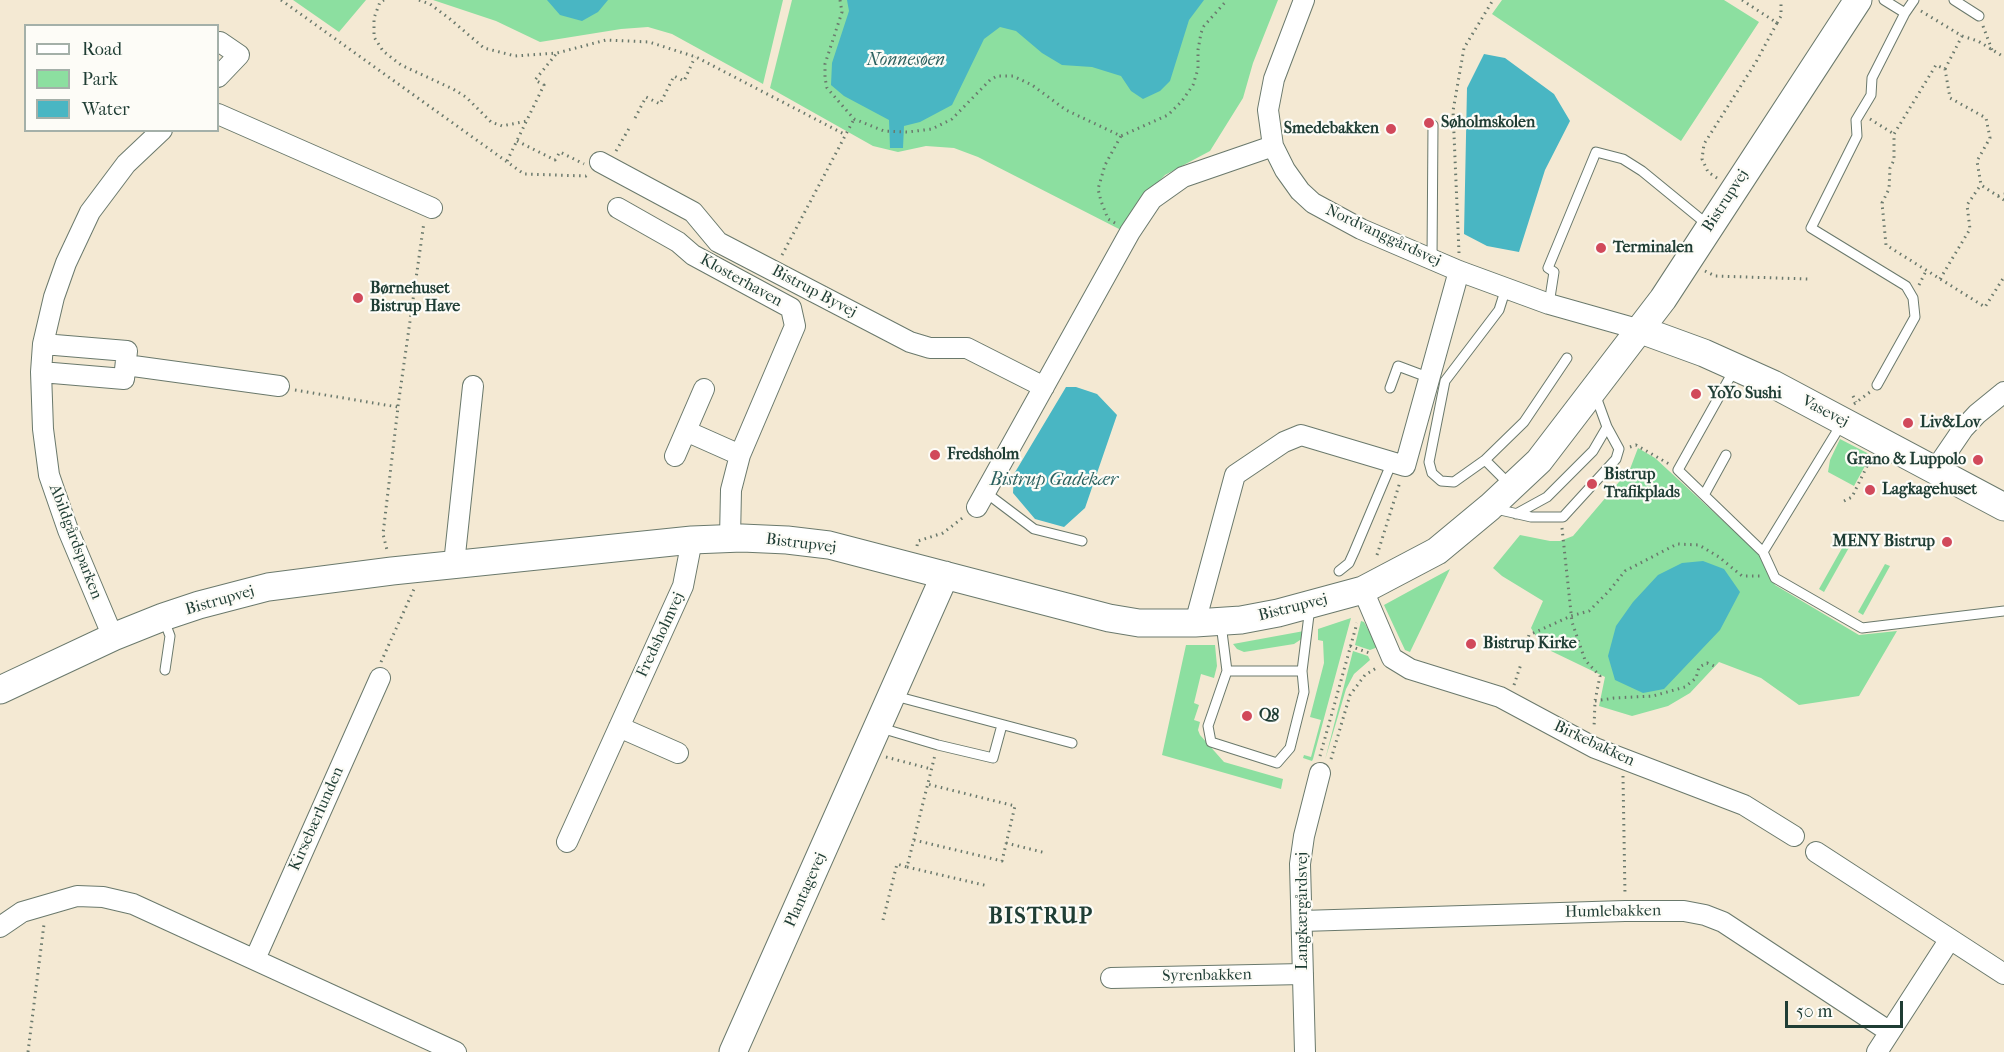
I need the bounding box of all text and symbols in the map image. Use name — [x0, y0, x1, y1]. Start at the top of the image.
legend — [24, 24, 219, 132]
text: Road — [82, 39, 122, 60]
water label: Nonnesøen — [867, 50, 945, 72]
text: Park — [82, 69, 118, 90]
text: Water — [82, 99, 130, 120]
place label: Søholmskolen — [1441, 113, 1535, 133]
marker: Søholmskolen — [1422, 116, 1436, 130]
place label: Smedebakken — [1284, 119, 1379, 139]
marker: Smedebakken — [1384, 122, 1398, 136]
street label: Bistrupvej — [1699, 166, 1753, 236]
street label: Nordvanggårdsvej — [1322, 201, 1444, 271]
place label: Terminalen — [1613, 238, 1693, 258]
marker: Terminalen — [1594, 241, 1608, 255]
street label: Klosterhaven — [696, 250, 786, 312]
street label: Bistrup Byvej — [768, 262, 860, 322]
place label: Børnehuset Bistrup Have — [370, 279, 460, 317]
marker: Børnehuset Bistrup Have — [351, 291, 365, 305]
place label: YoYo Sushi — [1708, 384, 1782, 404]
marker: YoYo Sushi — [1689, 387, 1703, 401]
street label: Vasevej — [1798, 392, 1852, 432]
place label: Liv&Lov — [1920, 413, 1981, 433]
marker: Liv&Lov — [1901, 416, 1915, 430]
place label: Fredsholm — [947, 445, 1019, 465]
marker: Fredsholm — [928, 448, 942, 462]
place label: Grano & Luppolo — [1847, 450, 1966, 470]
marker: Grano & Luppolo — [1971, 453, 1985, 467]
place label: Bistrup Trafikplads — [1604, 465, 1680, 503]
water label: Bistrup Gadekær — [990, 470, 1118, 492]
marker: Bistrup Trafikplads — [1585, 477, 1599, 491]
place label: Lagkagehuset — [1882, 480, 1977, 500]
street label: Abildgårdsparken — [44, 482, 106, 602]
marker: Lagkagehuset — [1863, 483, 1877, 497]
street label: Bistrupvej — [765, 530, 837, 558]
place label: MENY Bistrup — [1833, 532, 1935, 552]
marker: MENY Bistrup — [1940, 535, 1954, 549]
street label: Bistrupvej — [183, 582, 257, 620]
street label: Fredsholmvej — [633, 589, 689, 681]
street label: Bistrupvej — [1256, 590, 1330, 626]
place label: Bistrup Kirke — [1483, 634, 1577, 654]
marker: Bistrup Kirke — [1464, 637, 1478, 651]
place label: Q8 — [1259, 706, 1279, 726]
marker: Q8 — [1240, 709, 1254, 723]
street label: Birkebakken — [1551, 717, 1637, 771]
street label: Kirsebærlunden — [285, 764, 349, 874]
street label: Plantagevej — [781, 850, 831, 930]
street label: Langkærgårdsvej — [1293, 852, 1313, 970]
street label: Humlebakken — [1565, 902, 1661, 922]
district label: BISTRUP — [989, 905, 1093, 931]
street label: Syrenbakken — [1162, 966, 1252, 986]
scale bar — [1788, 989, 1906, 1027]
text: 50 m — [1796, 1001, 1832, 1022]

